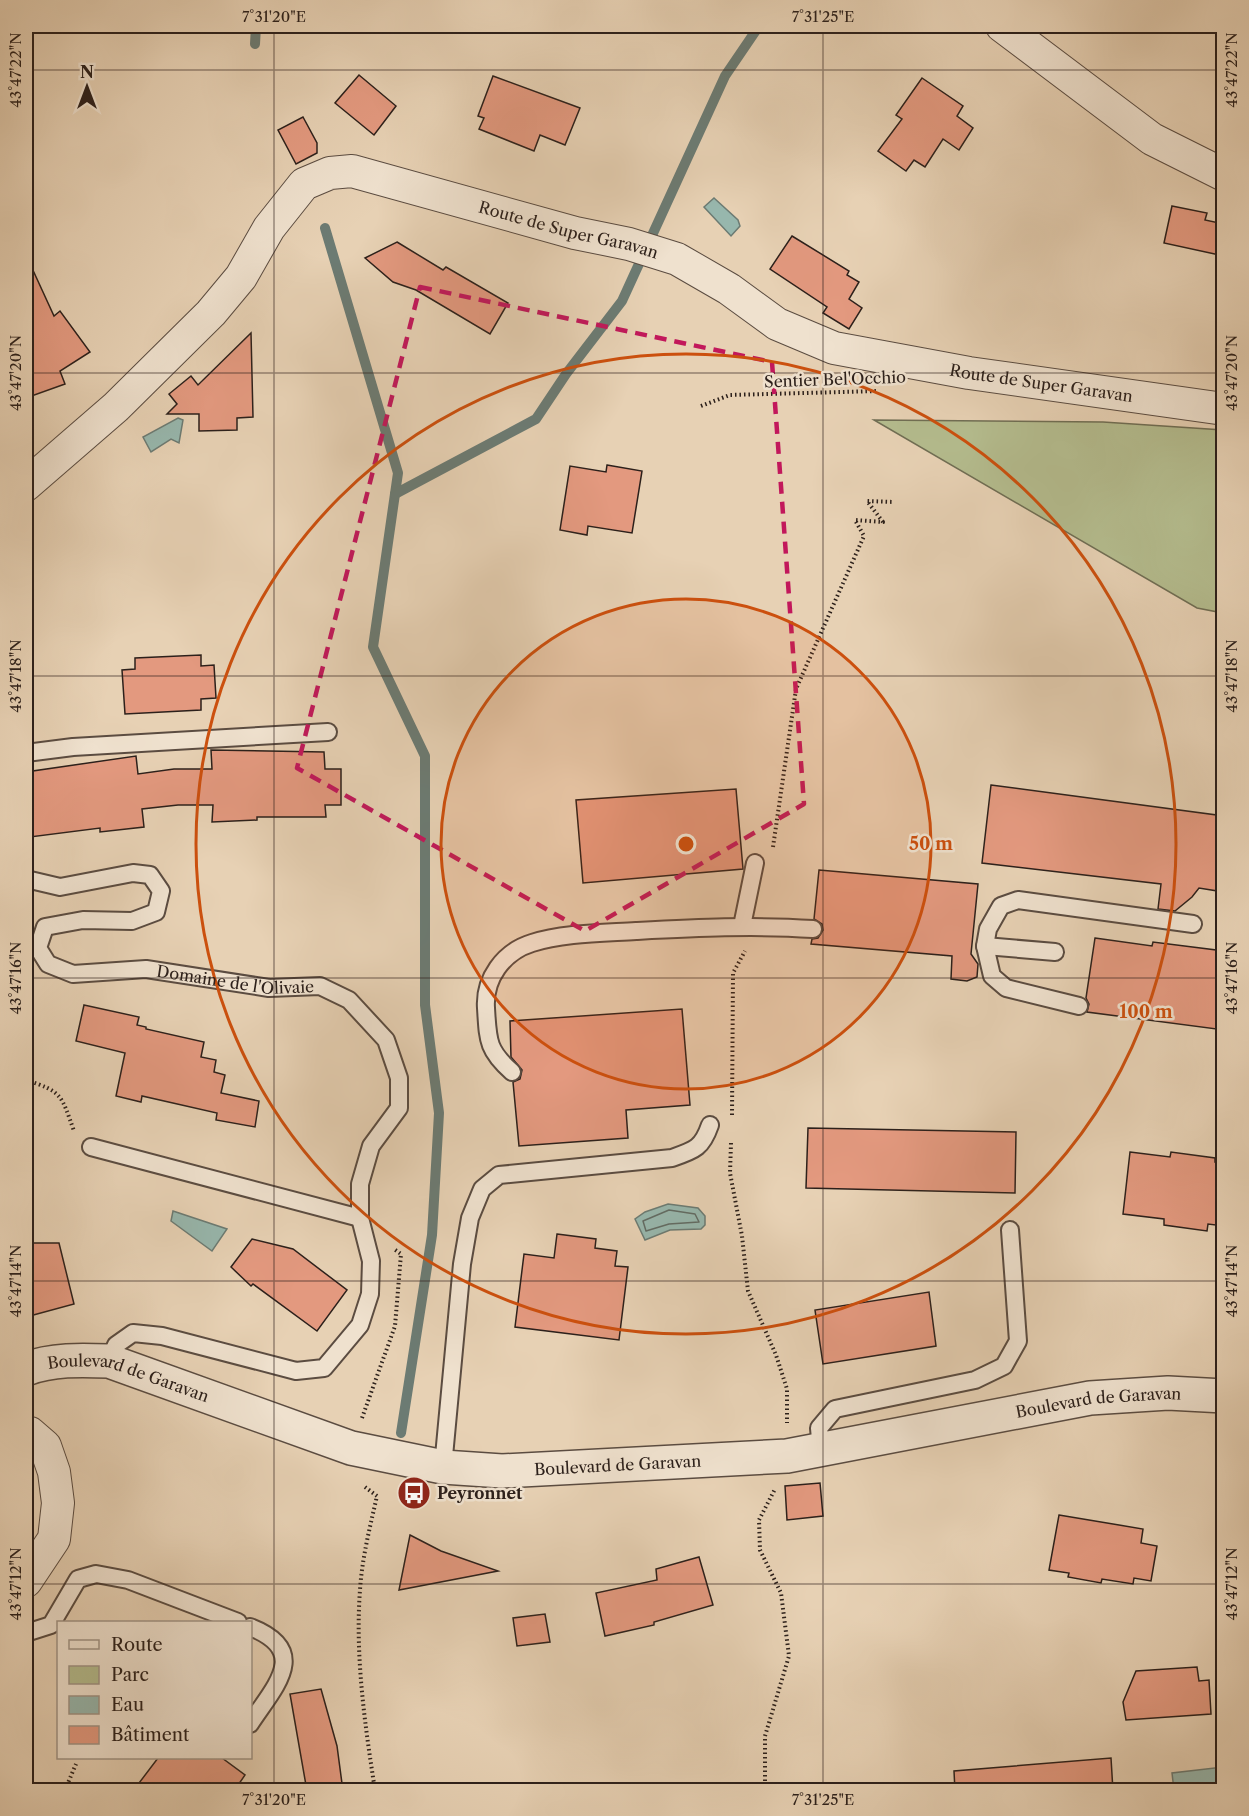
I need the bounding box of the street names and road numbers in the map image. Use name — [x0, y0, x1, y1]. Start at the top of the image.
street label: Route de Super Garavan — [476, 197, 661, 263]
street label: Route de Super Garavan — [948, 360, 1134, 406]
street label: Sentier Bel'Occhio — [764, 367, 906, 391]
street label: Domaine de l'Olivaie — [155, 961, 314, 999]
street label: Boulevard de Garavan — [46, 1350, 212, 1406]
street label: Boulevard de Garavan — [1014, 1383, 1182, 1422]
street label: Boulevard de Garavan — [534, 1451, 702, 1479]

